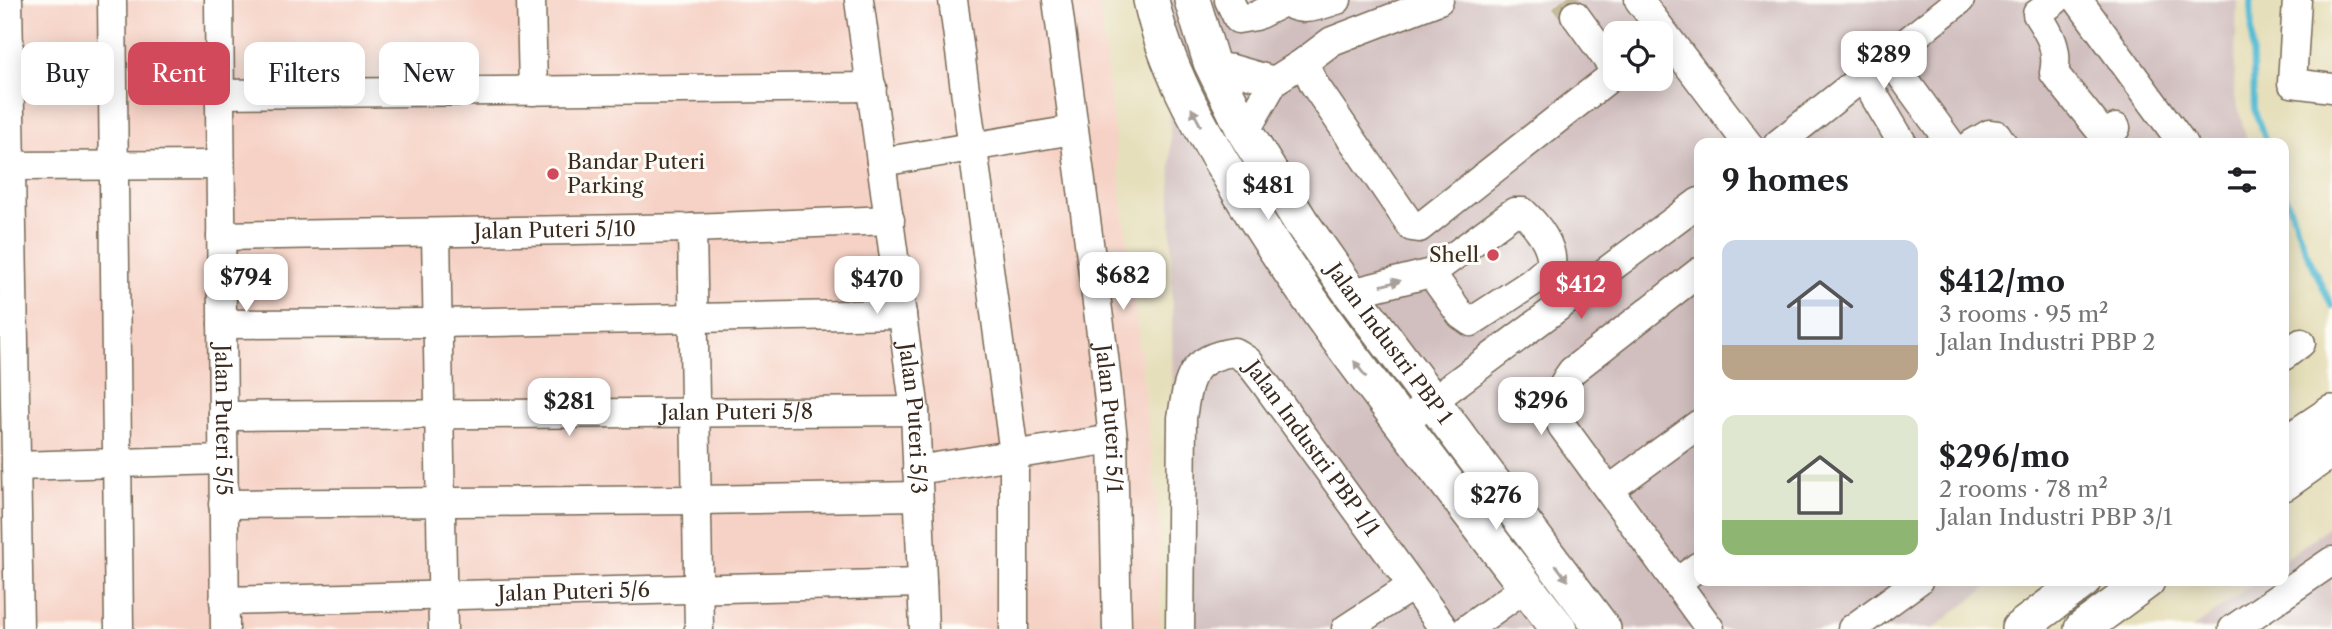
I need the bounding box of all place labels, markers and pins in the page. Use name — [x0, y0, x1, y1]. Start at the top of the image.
pin: $289 — [1843, 32, 1925, 91]
place label: Bandar Puteri Parking — [567, 149, 705, 198]
pin: $481 — [1227, 162, 1309, 222]
marker: Bandar Puteri Parking — [545, 166, 561, 182]
place label: Shell — [1429, 242, 1479, 267]
marker: Shell — [1485, 247, 1501, 263]
pin: $682 — [1082, 252, 1164, 312]
pin: $794 — [205, 254, 287, 314]
pin: $470 — [836, 256, 918, 316]
pin: $412 — [1540, 262, 1622, 321]
pin: $281 — [528, 378, 610, 438]
pin: $296 — [1500, 378, 1582, 437]
pin: $276 — [1455, 472, 1537, 532]

